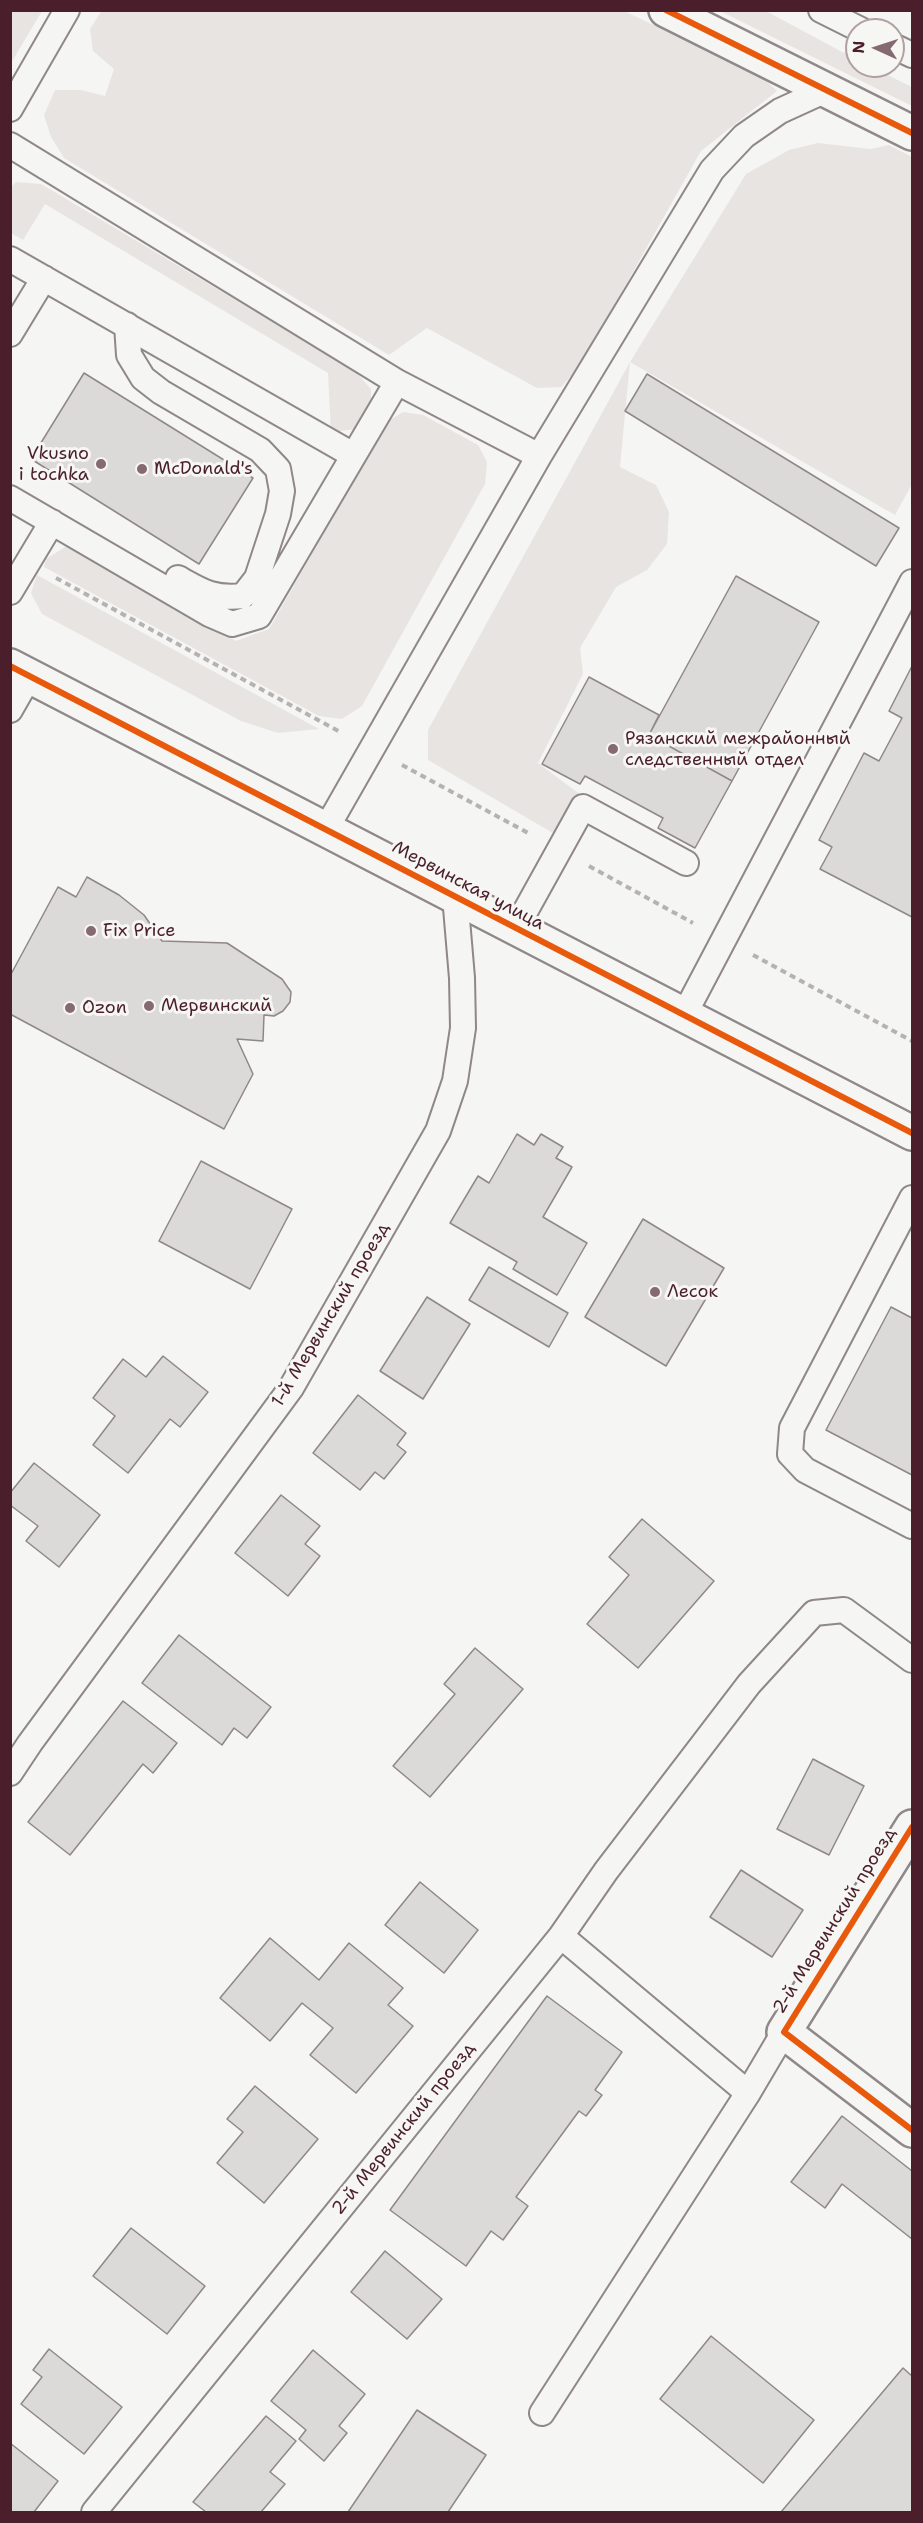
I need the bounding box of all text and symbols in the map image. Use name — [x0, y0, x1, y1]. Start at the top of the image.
north arrow — [845, 18, 905, 78]
text: N — [848, 40, 869, 54]
place label: Vkusno i tochka — [19, 443, 89, 486]
marker: Vkusno i tochka — [94, 457, 108, 471]
place label: McDonald's — [154, 458, 253, 480]
marker: McDonald's — [135, 462, 149, 476]
place label: Рязанский межрайонный следственный отдел — [625, 728, 851, 771]
marker: Рязанский межрайонный следственный отдел — [606, 742, 620, 756]
street label: Мервинская улица — [388, 837, 548, 935]
place label: Fix Price — [103, 920, 175, 942]
marker: Fix Price — [84, 924, 98, 938]
place label: Мервинский — [161, 995, 272, 1017]
place label: Ozon — [82, 997, 127, 1019]
marker: Мервинский — [142, 999, 156, 1013]
marker: Ozon — [63, 1001, 77, 1015]
street label: 1-й Мервинский проезд — [267, 1219, 395, 1411]
place label: Лесок — [667, 1281, 718, 1303]
marker: Лесок — [648, 1285, 662, 1299]
street label: 2-й Мервинский проезд — [769, 1824, 901, 2018]
street label: 2-й Мервинский проезд — [328, 2038, 480, 2220]

